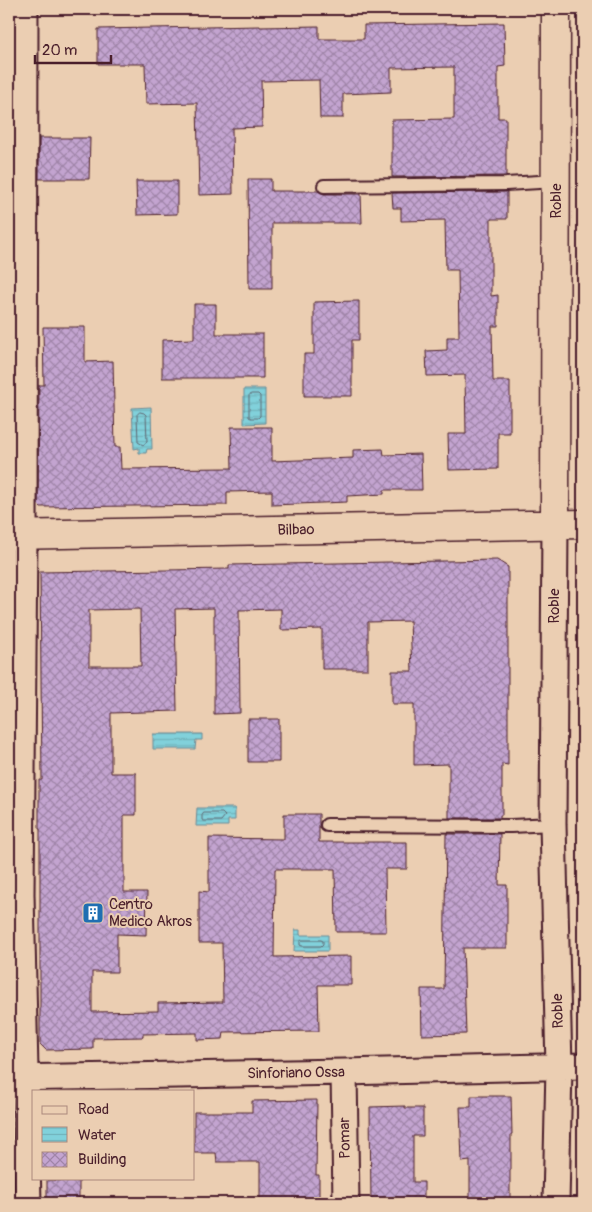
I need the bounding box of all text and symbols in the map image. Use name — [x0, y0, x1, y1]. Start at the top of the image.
scale bar — [35, 32, 111, 64]
text: 20 m — [42, 41, 77, 60]
street label: Roble — [547, 183, 566, 219]
street label: Bilbao — [277, 520, 315, 540]
street label: Roble — [545, 588, 564, 624]
place label: Centro Medico Akros — [109, 895, 192, 931]
building icon: Centro Medico Akros — [81, 901, 105, 925]
street label: Roble — [548, 993, 568, 1029]
street label: Sinforiano Ossa — [247, 1063, 345, 1083]
legend — [32, 1090, 195, 1180]
text: Road — [78, 1100, 109, 1119]
street label: Pomar — [335, 1116, 355, 1159]
text: Water — [78, 1126, 117, 1145]
text: Building — [78, 1150, 126, 1169]

